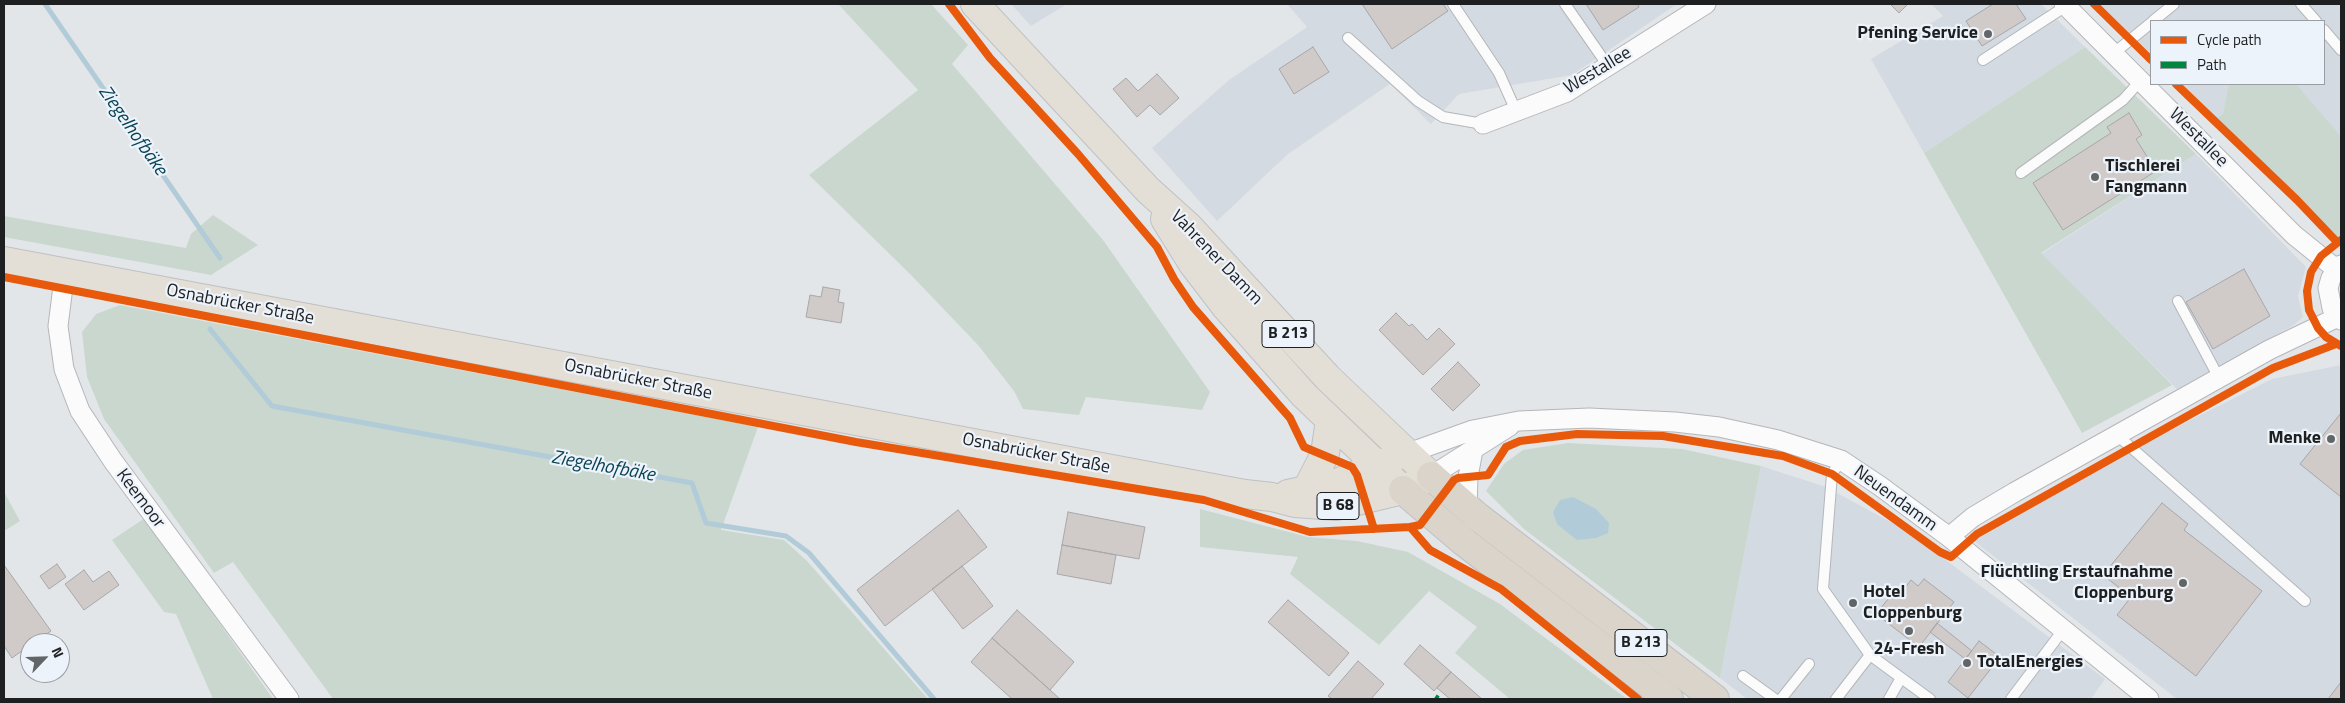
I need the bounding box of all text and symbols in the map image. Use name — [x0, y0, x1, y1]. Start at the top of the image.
legend — [2150, 20, 2325, 85]
place label: Pfening Service — [1857, 23, 1978, 45]
marker: Pfening Service — [1982, 28, 1994, 40]
text: Cycle path — [2197, 28, 2262, 51]
street label: Westallee — [1560, 42, 1636, 100]
text: Path — [2197, 53, 2227, 76]
water label: Ziegelhofbäke — [93, 82, 171, 180]
street label: Westallee — [2164, 104, 2232, 172]
place label: Tischlerei Fangmann — [2105, 156, 2187, 198]
marker: Tischlerei Fangmann — [2089, 171, 2101, 183]
street label: Vahrener Damm — [1165, 206, 1267, 310]
street label: Osnabrücker Straße — [164, 280, 316, 330]
road number: B 213 — [1262, 320, 1314, 348]
street label: Osnabrücker Straße — [562, 355, 714, 405]
place label: Menke — [2268, 428, 2321, 450]
street label: Osnabrücker Straße — [960, 429, 1112, 479]
marker: Menke — [2325, 433, 2337, 445]
water label: Ziegelhofbäke — [550, 447, 656, 487]
street label: Neuendamm — [1849, 461, 1941, 537]
street label: Keemoor — [111, 465, 169, 533]
road number: B 68 — [1317, 492, 1359, 520]
place label: Flüchtling Erstaufnahme Cloppenburg — [1980, 562, 2173, 604]
marker: Flüchtling Erstaufnahme Cloppenburg — [2177, 577, 2189, 589]
place label: Hotel Cloppenburg — [1863, 582, 1962, 624]
marker: Hotel Cloppenburg — [1847, 597, 1859, 609]
marker: 24-Fresh — [1903, 625, 1915, 637]
road number: B 213 — [1615, 630, 1667, 656]
north arrow — [20, 633, 70, 683]
place label: 24-Fresh — [1873, 639, 1945, 661]
text: N — [47, 643, 70, 661]
place label: TotalEnergies — [1977, 652, 2083, 674]
marker: TotalEnergies — [1961, 657, 1973, 669]

